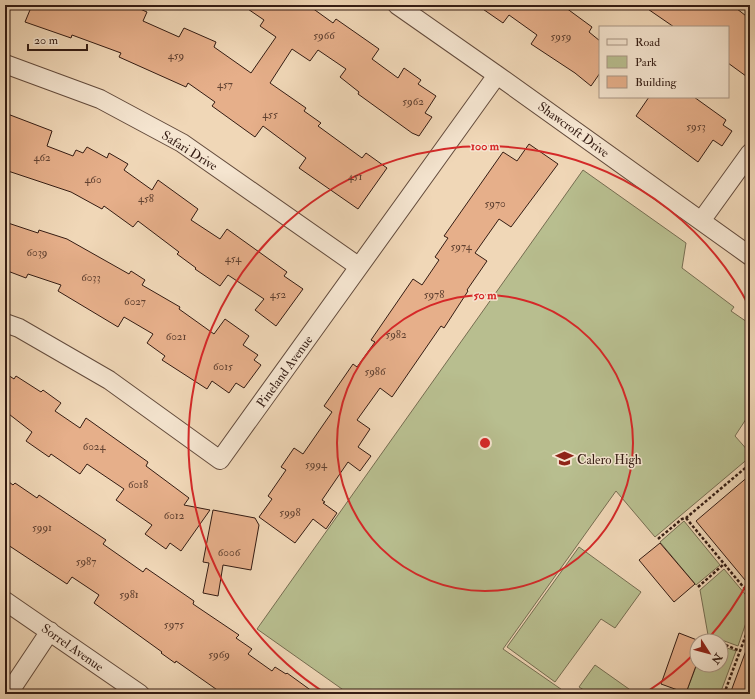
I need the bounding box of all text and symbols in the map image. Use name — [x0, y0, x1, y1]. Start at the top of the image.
scale bar — [28, 26, 87, 52]
legend — [599, 26, 729, 98]
house number: 5966 — [313, 29, 336, 42]
house number: 5959 — [551, 30, 571, 43]
text: 20 m — [34, 33, 59, 48]
text: Road — [635, 35, 660, 50]
house number: 459 — [168, 49, 184, 62]
text: Park — [635, 55, 657, 70]
text: Building — [635, 75, 678, 90]
house number: 457 — [217, 78, 233, 91]
house number: 5962 — [402, 95, 424, 108]
street label: Shawcroft Drive — [535, 99, 613, 161]
house number: 455 — [262, 108, 278, 121]
house number: 5953 — [686, 120, 706, 133]
street label: Safari Drive — [159, 127, 221, 175]
text: 100 m — [471, 139, 500, 154]
house number: 462 — [33, 151, 51, 164]
house number: 451 — [348, 170, 362, 183]
house number: 460 — [84, 173, 102, 186]
house number: 458 — [138, 192, 154, 205]
house number: 5970 — [484, 197, 506, 210]
house number: 5974 — [450, 240, 473, 253]
house number: 6039 — [26, 246, 48, 259]
house number: 454 — [225, 252, 242, 265]
house number: 6033 — [81, 271, 101, 284]
house number: 452 — [270, 288, 287, 301]
house number: 5978 — [424, 288, 444, 301]
text: 50 m — [473, 288, 497, 303]
house number: 6027 — [124, 295, 146, 308]
house number: 5982 — [385, 328, 407, 341]
house number: 6021 — [166, 330, 186, 343]
street label: Pineland Avenue — [253, 332, 317, 411]
house number: 6015 — [213, 360, 233, 373]
house number: 5986 — [364, 365, 387, 378]
centre of rings — [478, 436, 492, 450]
house number: 6024 — [83, 440, 106, 453]
school or university icon: Calero High — [554, 449, 574, 469]
place label: Calero High — [577, 452, 642, 468]
house number: 5994 — [305, 458, 328, 471]
house number: 6018 — [128, 478, 148, 491]
house number: 5998 — [279, 506, 301, 519]
house number: 6012 — [164, 509, 185, 522]
house number: 5991 — [32, 521, 52, 534]
house number: 6006 — [218, 546, 242, 559]
house number: 5987 — [76, 555, 96, 568]
house number: 5981 — [119, 588, 139, 601]
house number: 5975 — [164, 618, 184, 631]
street label: Sorrel Avenue — [38, 621, 107, 675]
north arrow — [689, 633, 729, 673]
house number: 5969 — [208, 648, 230, 661]
text: N — [708, 650, 725, 667]

